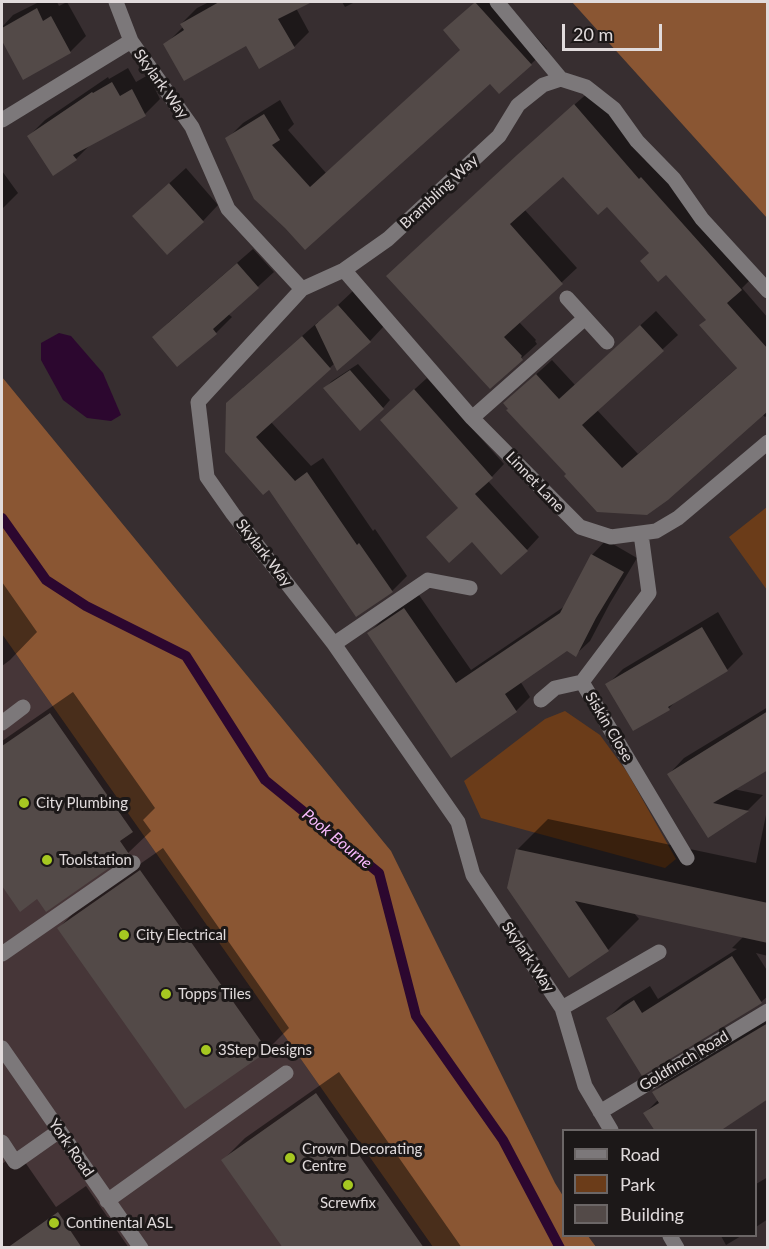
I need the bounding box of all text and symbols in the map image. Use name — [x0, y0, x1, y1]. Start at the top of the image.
scale bar — [565, 12, 666, 50]
text: 20 m — [573, 23, 613, 45]
street label: Skylark Way — [130, 46, 192, 122]
street label: Brambling Way — [396, 151, 482, 233]
street label: Linnet Lane — [502, 448, 568, 516]
street label: Skylark Way — [232, 516, 296, 590]
street label: Siskin Close — [581, 689, 637, 765]
place label: City Plumbing — [36, 794, 128, 812]
marker: City Plumbing — [17, 796, 31, 810]
water label: Pook Bourne — [298, 805, 376, 873]
place label: Toolstation — [59, 851, 132, 869]
marker: Toolstation — [40, 853, 54, 867]
street label: Skylark Way — [498, 918, 558, 996]
place label: City Electrical — [136, 926, 226, 944]
marker: City Electrical — [117, 928, 131, 942]
place label: Topps Tiles — [178, 985, 251, 1003]
marker: Topps Tiles — [159, 987, 173, 1001]
street label: Goldfinch Road — [636, 1027, 732, 1095]
place label: 3Step Designs — [218, 1041, 312, 1059]
marker: 3Step Designs — [199, 1043, 213, 1057]
street label: York Road — [45, 1116, 97, 1180]
legend — [562, 1129, 757, 1237]
place label: Crown Decorating Centre — [302, 1140, 422, 1175]
text: Road — [620, 1143, 660, 1165]
marker: Crown Decorating Centre — [283, 1151, 297, 1165]
text: Park — [620, 1173, 655, 1195]
marker: Screwfix — [341, 1178, 355, 1192]
place label: Screwfix — [320, 1194, 376, 1212]
text: Building — [620, 1203, 684, 1225]
place label: Continental ASL — [66, 1214, 173, 1232]
marker: Continental ASL — [47, 1216, 61, 1230]

